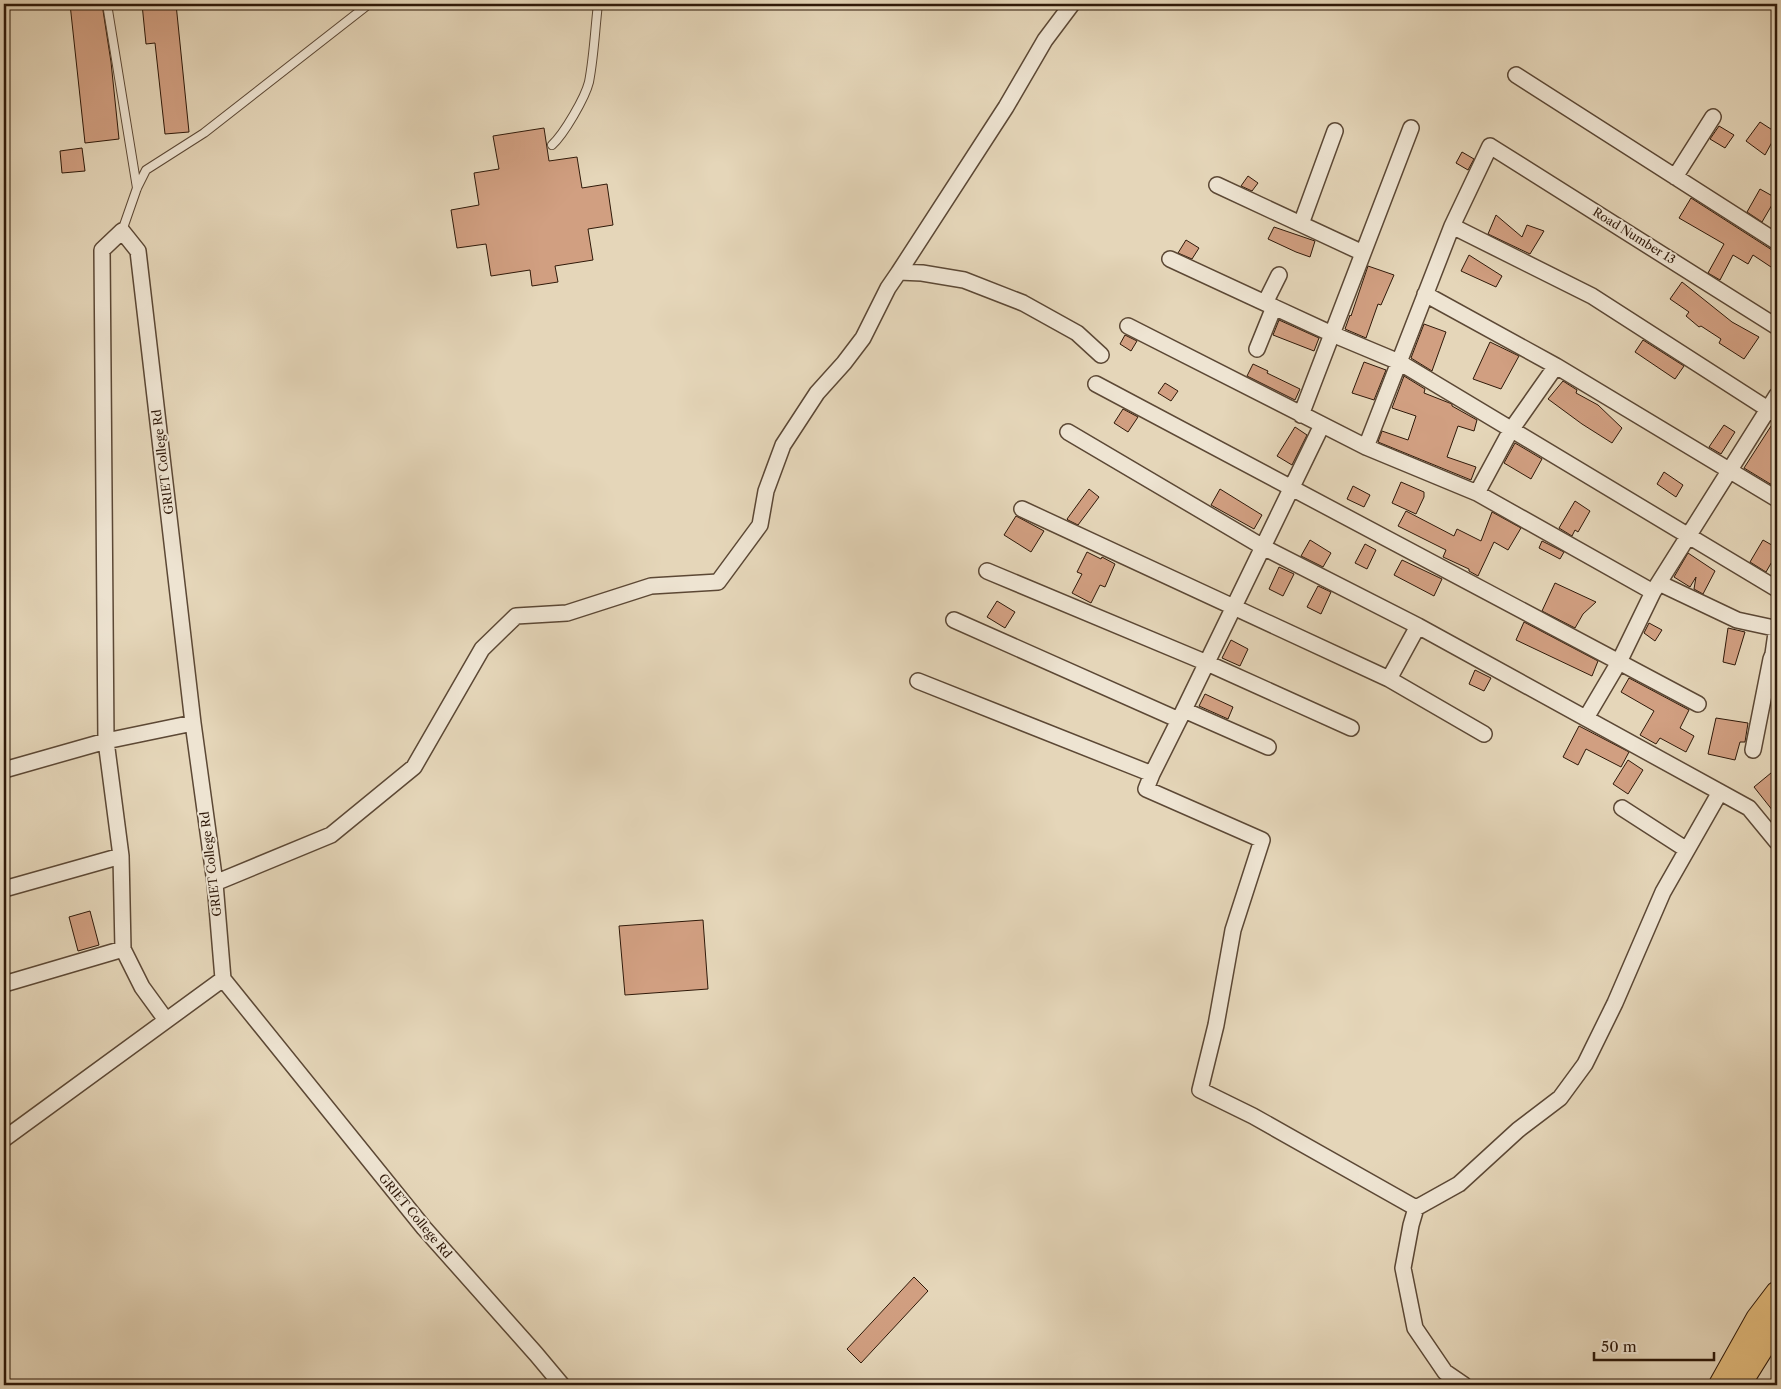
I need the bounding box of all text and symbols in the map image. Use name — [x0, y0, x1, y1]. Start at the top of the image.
street label: Road Number 13 — [1590, 204, 1678, 267]
street label: GRIET College Rd — [149, 408, 176, 516]
street label: GRIET College Rd — [197, 810, 224, 918]
street label: GRIET College Rd — [376, 1170, 456, 1262]
scale bar — [1594, 1329, 1714, 1361]
text: 50 m — [1601, 1337, 1637, 1356]

